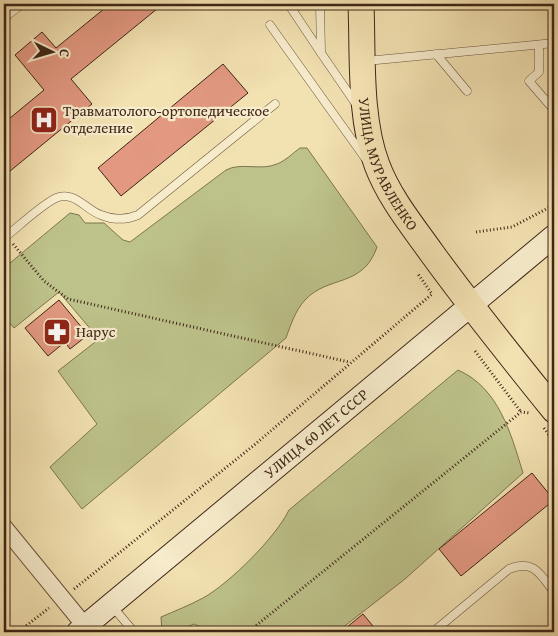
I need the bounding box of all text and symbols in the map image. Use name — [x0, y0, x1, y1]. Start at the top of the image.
north arrow — [28, 28, 78, 78]
text: С — [55, 48, 75, 58]
street label: УЛИЦА МУРАВЛЕНКО — [354, 97, 423, 234]
place label: Травматолого-ортопедическое отделение — [63, 100, 269, 138]
hospital icon: Травматолого-ортопедическое отделение — [29, 105, 59, 135]
pharmacy icon: Нарус — [42, 317, 72, 347]
place label: Нарус — [76, 321, 116, 342]
street label: УЛИЦА 60 ЛЕТ СССР — [259, 384, 373, 483]

